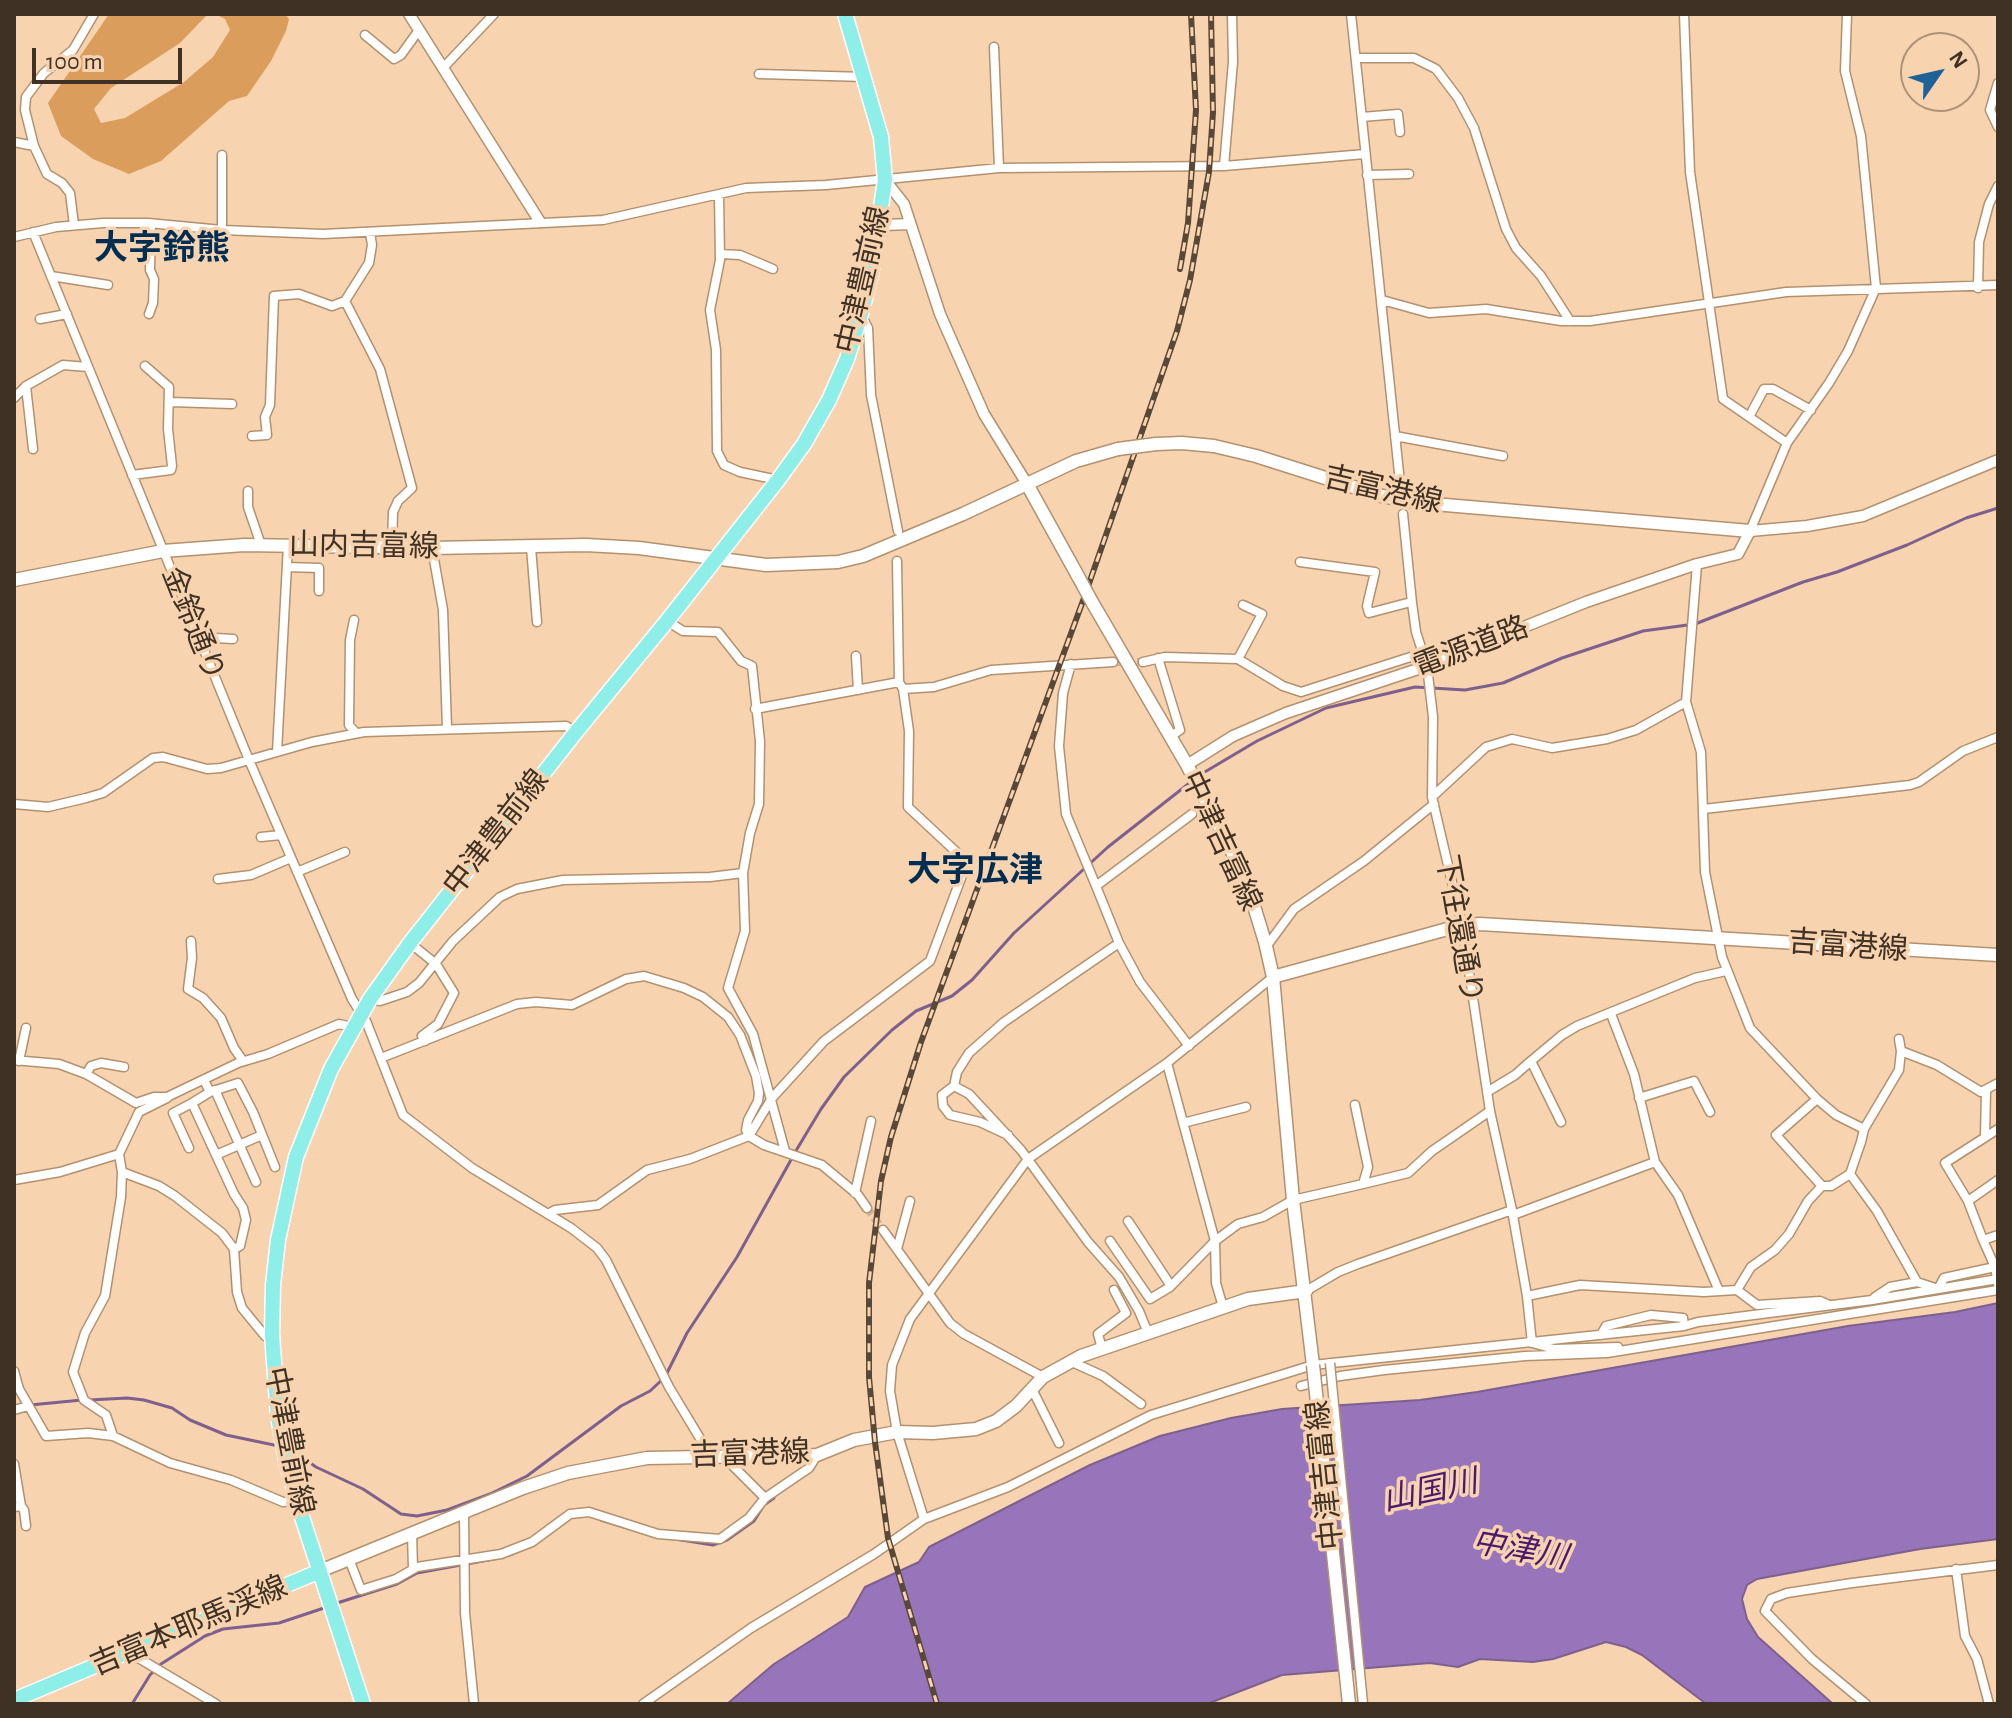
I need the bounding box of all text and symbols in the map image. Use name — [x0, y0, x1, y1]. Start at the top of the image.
scale bar — [36, 32, 186, 82]
north arrow — [1900, 32, 1980, 112]
text: N — [1945, 47, 1972, 72]
text: 100 m — [46, 50, 103, 74]
street label: 中津豊前線 — [829, 203, 897, 357]
district label: 大字鈴熊 — [94, 229, 230, 269]
street label: 吉富港線 — [1320, 459, 1446, 521]
street label: 山内吉富線 — [289, 527, 439, 565]
street label: 金鈴通り — [154, 562, 232, 686]
street label: 電源道路 — [1409, 609, 1533, 685]
street label: 中津豊前線 — [436, 763, 556, 903]
street label: 中津吉富線 — [1173, 765, 1269, 917]
district label: 大字広津 — [907, 851, 1043, 891]
street label: 下往還通り — [1428, 852, 1490, 1006]
street label: 吉富港線 — [1787, 924, 1909, 968]
street label: 中津豊前線 — [257, 1364, 321, 1518]
street label: 中津吉富線 — [1299, 1399, 1351, 1551]
street label: 吉富港線 — [689, 1434, 811, 1474]
water label: 山国川 — [1379, 1462, 1481, 1520]
water label: 中津川 — [1469, 1523, 1571, 1577]
street label: 吉富本耶馬渓線 — [85, 1568, 293, 1684]

